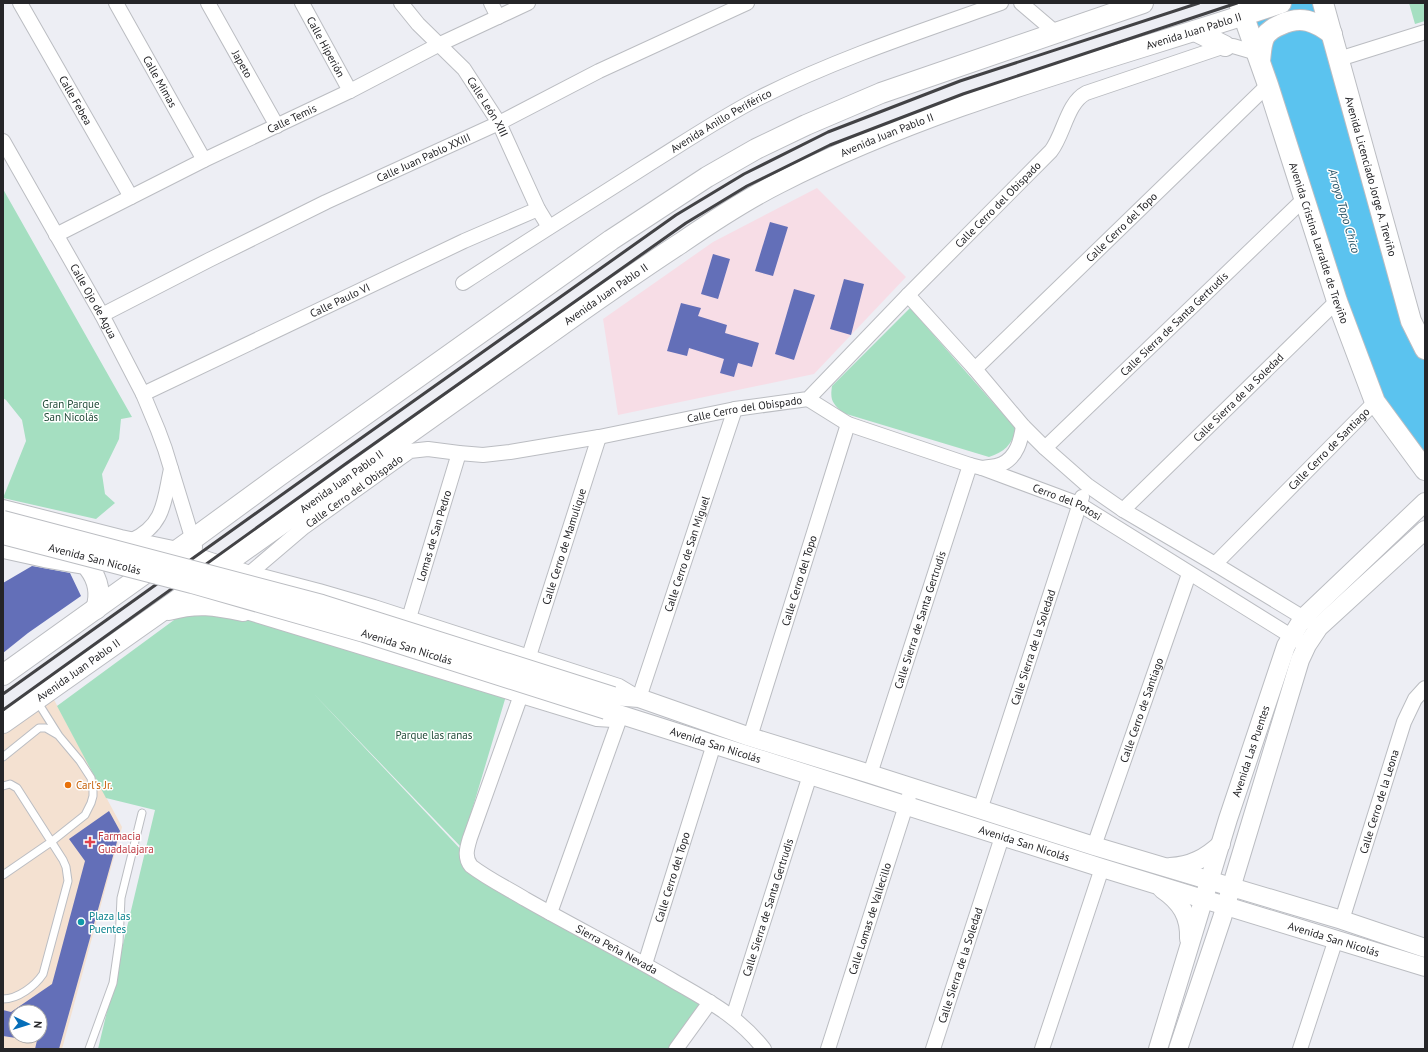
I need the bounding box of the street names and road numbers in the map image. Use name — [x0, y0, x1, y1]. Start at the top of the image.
street label: Avenida Juan Pablo II — [1144, 9, 1243, 52]
street label: Calle Hiperión — [304, 14, 348, 80]
street label: Japeto — [228, 47, 256, 81]
street label: Calle Mimas — [140, 53, 180, 110]
street label: Calle Febea — [56, 73, 95, 127]
street label: Calle León XIII — [464, 74, 511, 139]
street label: Avenida Anillo Periférico — [668, 86, 774, 156]
street label: Avenida Licenciado Jorge A. Treviño — [1342, 95, 1400, 258]
street label: Calle Temis — [265, 101, 319, 136]
street label: Avenida Juan Pablo II — [838, 110, 935, 160]
street label: Calle Juan Pablo XXIII — [374, 130, 473, 185]
street label: Calle Cerro del Obispado — [952, 158, 1044, 251]
street label: Avenida Cristina Larralde de Treviño — [1286, 161, 1352, 326]
street label: Calle Cerro del Topo — [1083, 189, 1160, 265]
street label: Avenida Juan Pablo II — [561, 260, 651, 328]
street label: Calle Ojo de Agua — [67, 261, 120, 341]
street label: Calle Sierra de Santa Gertrudis — [1117, 269, 1231, 379]
street label: Calle Paulo VI — [307, 280, 372, 320]
street label: Calle Sierra de la Soledad — [1190, 350, 1286, 445]
street label: Calle Cerro del Obispado — [686, 393, 803, 426]
street label: Calle Cerro de Santiago — [1285, 405, 1373, 493]
street label: Avenida Juan Pablo II — [297, 447, 386, 516]
street label: Calle Cerro del Obispado — [303, 451, 406, 531]
street label: Cerro del Potosi — [1031, 480, 1104, 523]
street label: Calle Cerro de Mamulique — [539, 486, 589, 606]
street label: Lomas de San Pedro — [414, 488, 454, 583]
street label: Calle Cerro de San Miguel — [661, 493, 713, 614]
street label: Calle Cerro del Topo — [778, 533, 820, 628]
street label: Avenida San Nicolás — [47, 540, 143, 578]
street label: Calle Sierra de Santa Gertrudis — [891, 549, 949, 691]
street label: Calle Sierra de la Soledad — [1008, 588, 1058, 707]
street label: Avenida San Nicolás — [360, 626, 454, 668]
street label: Avenida Juan Pablo II — [34, 636, 123, 704]
street label: Calle Cerro de Santiago — [1117, 656, 1166, 764]
street label: Avenida Las Puentes — [1229, 703, 1273, 799]
street label: Avenida San Nicolás — [668, 724, 763, 766]
street label: Calle Cerro de la Leona — [1356, 748, 1402, 855]
street label: Avenida San Nicolás — [977, 822, 1072, 864]
street label: Calle Cerro del Topo — [651, 830, 693, 924]
street label: Calle Sierra de Santa Gertrudis — [739, 836, 796, 978]
street label: Calle Lomas de Vallecillo — [845, 861, 894, 976]
street label: Calle Sierra de la Soledad — [935, 906, 986, 1025]
street label: Avenida San Nicolás — [1286, 918, 1381, 960]
street label: Sierra Peña Nevada — [573, 921, 660, 977]

